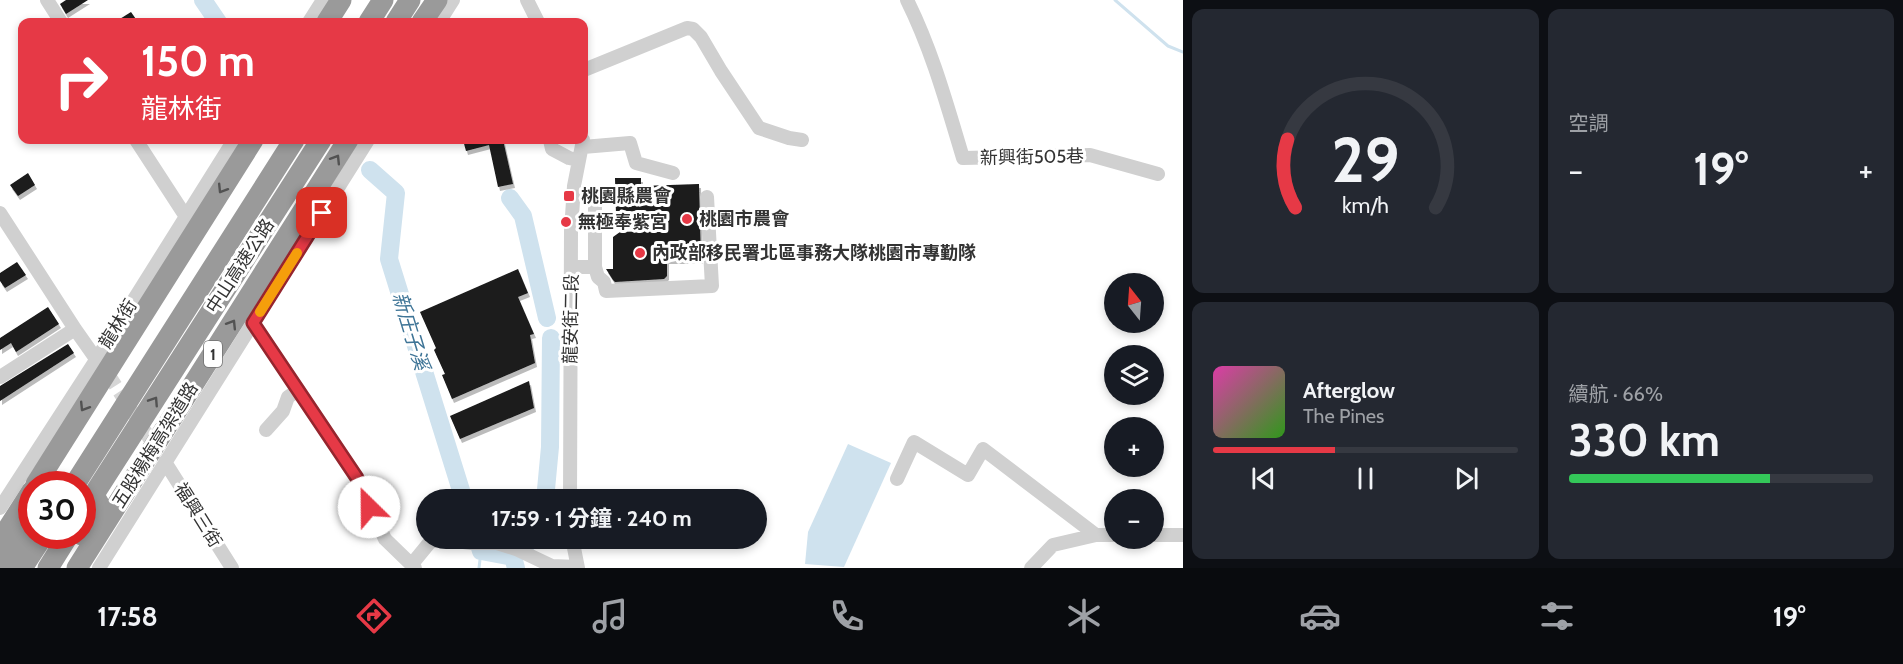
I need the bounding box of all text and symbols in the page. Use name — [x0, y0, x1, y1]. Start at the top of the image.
text: 150 m — [141, 35, 255, 87]
icon: right — [42, 42, 120, 120]
text: 龍林街 — [141, 92, 222, 125]
text: 空調 — [1569, 111, 1609, 135]
text: 29 — [1331, 122, 1399, 198]
text: 19° — [1693, 142, 1748, 196]
street label: 新興街505巷 — [980, 145, 1084, 169]
text: − — [1569, 150, 1583, 190]
text: + — [1858, 150, 1873, 190]
one-way arrow — [329, 154, 340, 165]
one-way arrow — [218, 182, 229, 193]
place label: 桃園縣農會 — [581, 185, 672, 207]
pin — [296, 187, 347, 238]
marker: 桃園縣農會 — [562, 189, 576, 203]
text: km/h — [1342, 192, 1389, 218]
icon: arrive — [305, 196, 338, 229]
place label: 桃園市農會 — [699, 208, 790, 230]
place label: 無極奉紫宮 — [578, 211, 668, 233]
marker: 桃園市農會 — [680, 212, 694, 226]
street label: 中山高速公路 — [201, 215, 279, 317]
marker: 無極奉紫宮 — [559, 215, 573, 229]
place label: 內政部移民署北區事務大隊桃園市專勤隊 — [652, 242, 976, 264]
marker: 內政部移民署北區事務大隊桃園市專勤隊 — [633, 246, 647, 260]
north arrow — [1104, 273, 1164, 333]
map controls — [1104, 273, 1164, 549]
street label: 龍安街二段 — [559, 274, 583, 364]
water label: 新庄子溪 — [388, 289, 435, 376]
street label: 龍林街 — [94, 295, 142, 353]
one-way arrow — [225, 319, 236, 330]
road number: 1 — [204, 341, 222, 367]
button: layers — [1104, 345, 1164, 405]
text: Afterglow — [1303, 377, 1395, 404]
street label: 五股楊梅高架道路 — [108, 378, 202, 512]
text: 續航 · 66% — [1569, 382, 1663, 406]
one-way arrow — [147, 397, 158, 408]
one-way arrow — [80, 401, 92, 411]
text: The Pines — [1303, 404, 1384, 428]
text: 330 km — [1569, 413, 1720, 467]
button: + — [1104, 417, 1164, 477]
icon: previous — [1247, 462, 1280, 495]
icon: pause — [1349, 462, 1382, 495]
icon: next — [1450, 462, 1483, 495]
speed limit sign: 30 — [18, 471, 96, 549]
position arrow — [337, 475, 401, 539]
street label: 福興三街 — [170, 479, 226, 551]
button: − — [1104, 489, 1164, 549]
text: 17:59 · 1 分鐘 · 240 m — [491, 505, 692, 532]
icon: directions — [353, 595, 395, 637]
icon: music — [589, 595, 631, 637]
icon: phone — [826, 595, 868, 637]
icon: climate — [1063, 595, 1105, 637]
icon: car — [1299, 595, 1341, 637]
icon: filters — [1536, 595, 1578, 637]
text: 17:58 — [97, 600, 158, 633]
text: 19° — [1773, 600, 1806, 633]

